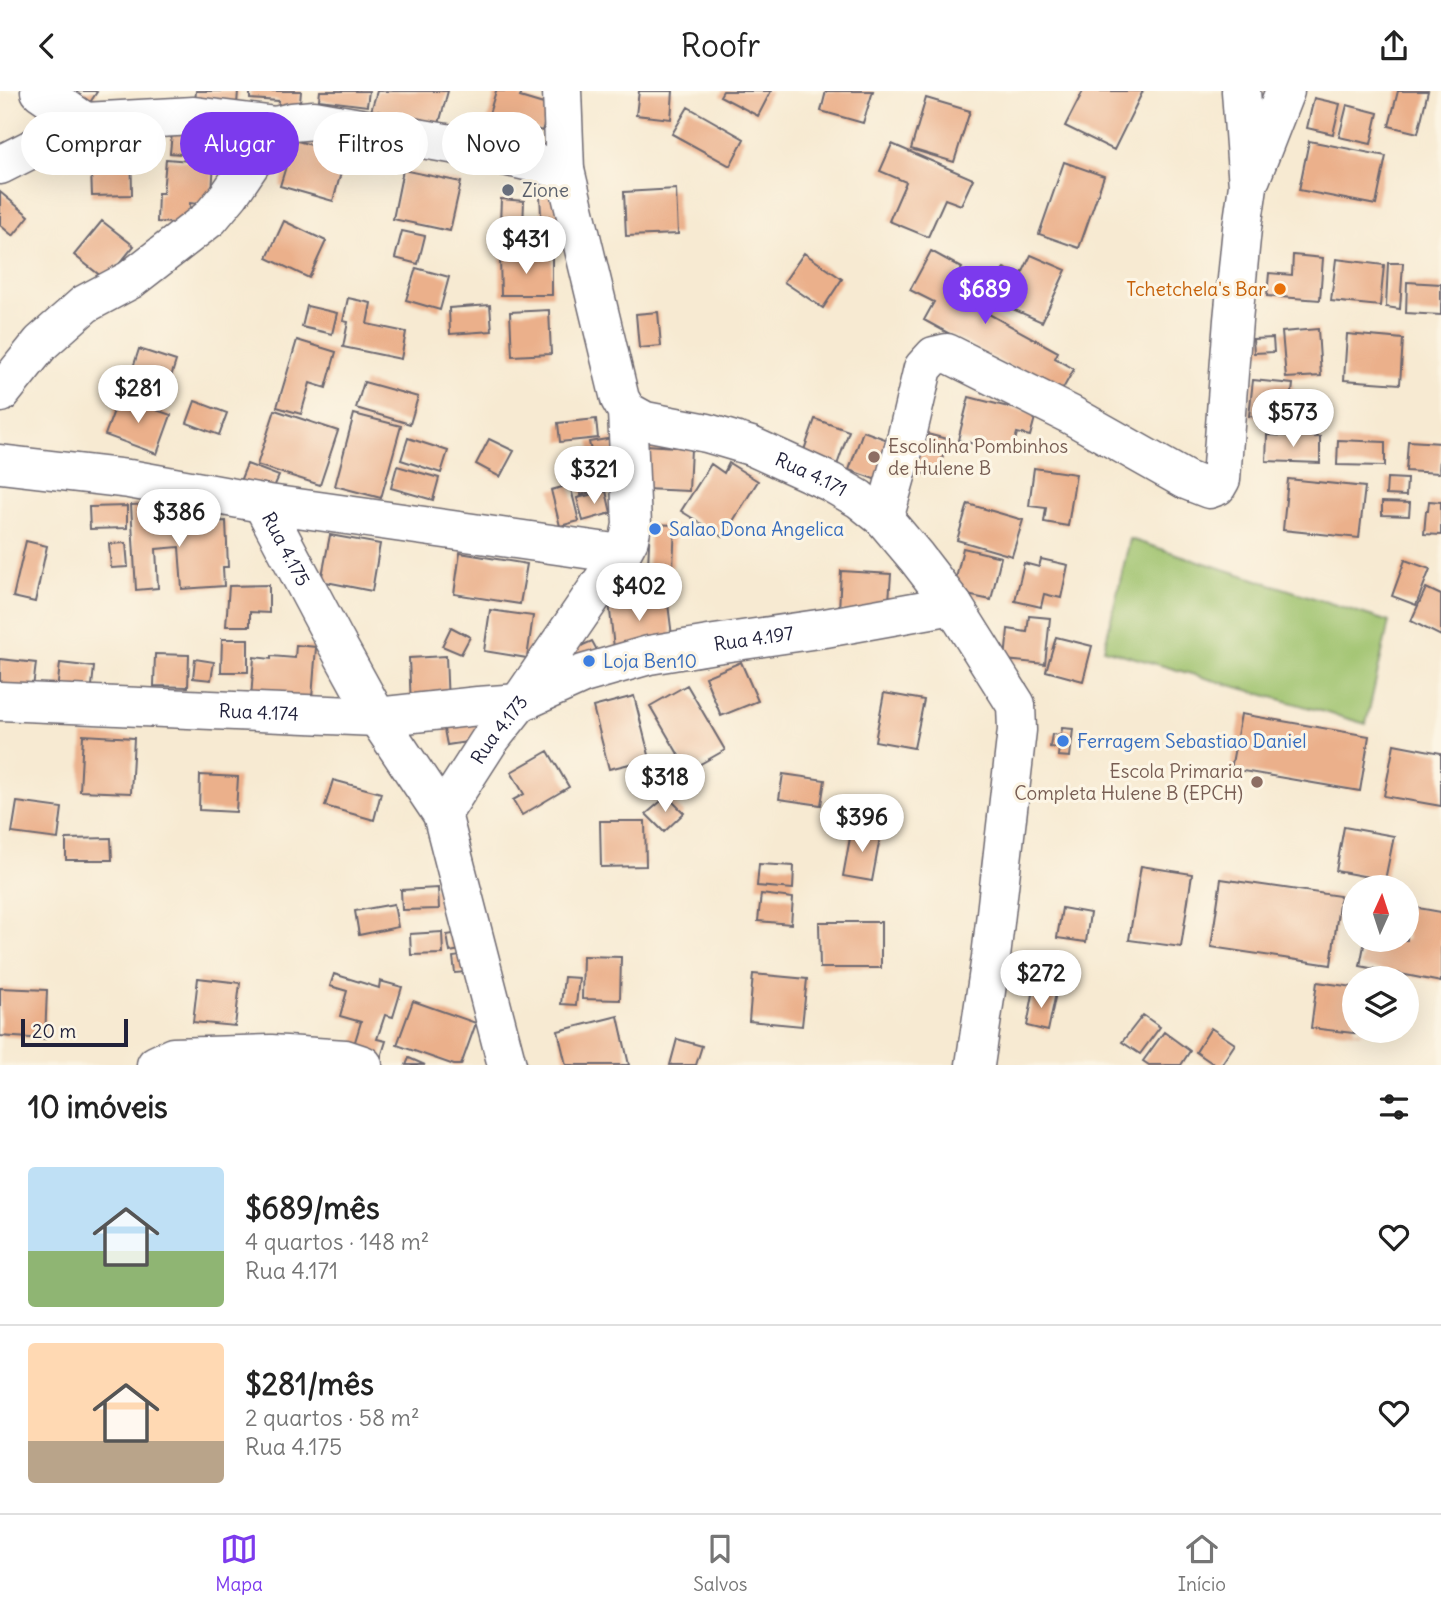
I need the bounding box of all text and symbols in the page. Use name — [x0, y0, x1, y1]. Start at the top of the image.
text: Roofr — [681, 25, 760, 66]
icon: back — [28, 27, 66, 65]
icon: share — [1375, 27, 1413, 65]
chip: Comprar — [21, 112, 166, 175]
chip: Alugar — [180, 112, 299, 175]
chip: Filtros — [313, 112, 428, 175]
chip: Novo — [442, 112, 545, 175]
place label: Zione — [522, 178, 569, 202]
marker: Zione — [500, 182, 516, 198]
pin: $431 — [485, 216, 567, 276]
text: $431 — [502, 224, 550, 253]
pin: $689 — [944, 267, 1026, 326]
text: $689 — [959, 274, 1011, 303]
place label: Tchetchela's Bar — [1126, 277, 1266, 301]
marker: Tchetchela's Bar — [1272, 281, 1288, 297]
pin: $281 — [97, 365, 179, 425]
text: $281 — [114, 373, 162, 402]
pin: $573 — [1252, 389, 1334, 449]
text: $573 — [1268, 397, 1318, 426]
place label: Escolinha Pombinhos de Hulene B — [888, 434, 1068, 480]
pin: $321 — [553, 447, 635, 506]
street label: Rua 4.171 — [771, 447, 852, 501]
marker: Escolinha Pombinhos de Hulene B — [866, 449, 882, 465]
text: $321 — [570, 454, 618, 483]
pin: $386 — [138, 489, 220, 549]
text: $386 — [153, 497, 205, 526]
street label: Rua 4.175 — [257, 508, 316, 590]
place label: Salao Dona Angelica — [669, 517, 844, 541]
marker: Salao Dona Angelica — [647, 521, 663, 537]
pin: $402 — [598, 563, 680, 623]
text: $402 — [612, 571, 666, 600]
street label: Rua 4.197 — [712, 621, 795, 656]
place label: Loja Ben10 — [603, 649, 697, 673]
marker: Loja Ben10 — [581, 653, 597, 669]
street label: Rua 4.173 — [465, 691, 533, 768]
street label: Rua 4.174 — [218, 698, 299, 726]
place label: Ferragem Sebastiao Daniel — [1077, 729, 1307, 753]
marker: Ferragem Sebastiao Daniel — [1055, 733, 1071, 749]
pin: $318 — [624, 755, 706, 814]
place label: Escola Primaria Completa Hulene B (EPCH) — [1014, 759, 1243, 805]
text: $318 — [641, 762, 689, 791]
marker: Escola Primaria Completa Hulene B (EPCH) — [1249, 774, 1265, 790]
pin: $396 — [821, 795, 903, 854]
text: $396 — [836, 802, 888, 831]
north arrow — [1342, 875, 1419, 952]
map controls — [1342, 875, 1419, 1043]
pin: $272 — [1000, 951, 1082, 1010]
text: $272 — [1016, 958, 1066, 987]
button: layers — [1342, 966, 1419, 1043]
scale bar — [21, 1016, 128, 1048]
text: 20 m — [32, 1019, 76, 1043]
text: 10 imóveis — [28, 1088, 168, 1126]
icon: filters — [1375, 1088, 1413, 1126]
text: $689/mês — [245, 1189, 380, 1227]
icon: home — [84, 1195, 168, 1279]
icon: heart — [1375, 1218, 1413, 1256]
text: 4 quartos · 148 m² — [245, 1227, 429, 1256]
text: Rua 4.171 — [245, 1256, 338, 1285]
text: $281/mês — [245, 1365, 374, 1403]
icon: home — [84, 1371, 168, 1455]
icon: heart — [1375, 1394, 1413, 1432]
text: 2 quartos · 58 m² — [245, 1403, 420, 1432]
text: Rua 4.175 — [245, 1432, 342, 1461]
tab: Mapa — [215, 1530, 263, 1596]
tab: Salvos — [693, 1530, 748, 1596]
tab: Início — [1178, 1530, 1226, 1596]

